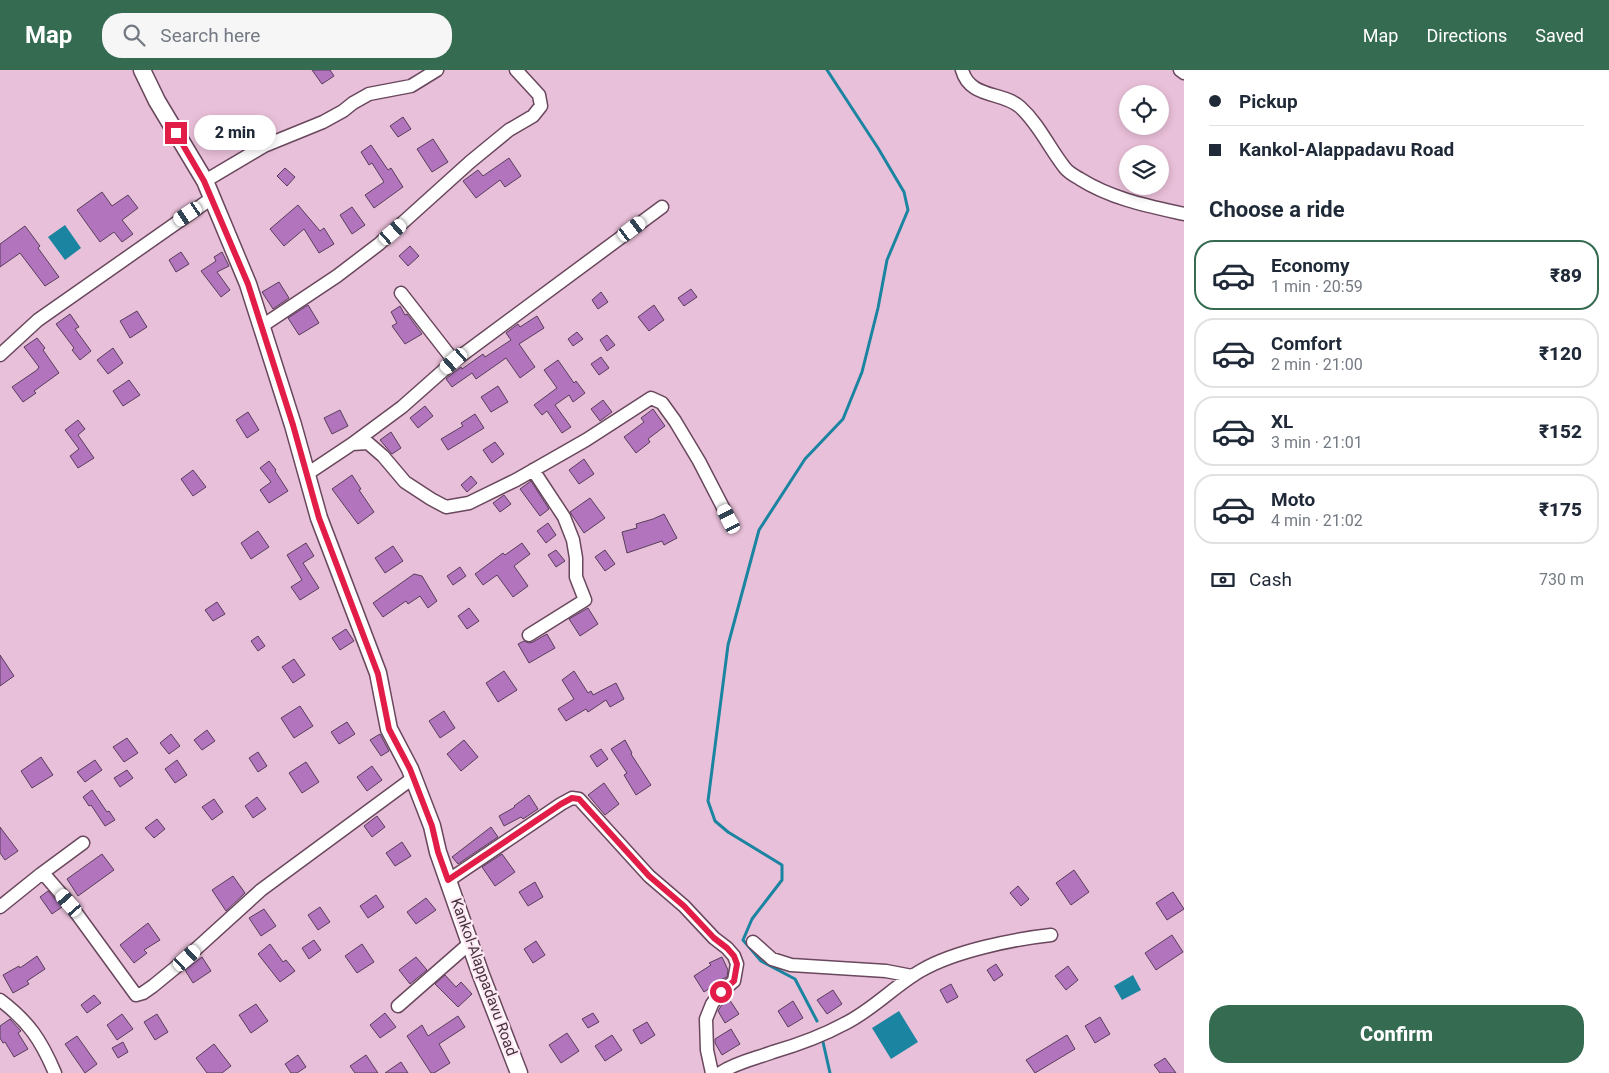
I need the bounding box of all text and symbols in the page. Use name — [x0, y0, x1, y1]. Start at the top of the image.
search box — [102, 13, 452, 58]
text: Map — [25, 21, 72, 49]
icon: search — [120, 21, 148, 49]
text: Search here — [160, 24, 260, 47]
text: Map — [1363, 25, 1398, 46]
text: Directions — [1426, 25, 1507, 46]
text: Saved — [1535, 25, 1584, 46]
map controls — [1119, 85, 1169, 195]
button: locate — [1119, 85, 1169, 135]
text: Pickup — [1239, 90, 1298, 113]
callout: 2 min — [194, 116, 276, 150]
route end — [165, 122, 187, 144]
text: 2 min — [215, 123, 255, 142]
text: Kankol-Alappadavu Road — [1239, 138, 1454, 161]
button: layers — [1119, 145, 1169, 195]
text: Choose a ride — [1209, 197, 1345, 222]
car — [171, 199, 204, 229]
car — [615, 214, 648, 244]
car — [376, 216, 409, 248]
icon: car — [1211, 253, 1256, 298]
text: Economy — [1271, 254, 1350, 277]
text: ₹89 — [1550, 264, 1582, 287]
text: 1 min · 20:59 — [1271, 277, 1363, 296]
icon: car — [1211, 331, 1256, 376]
text: Comfort — [1271, 332, 1342, 355]
text: ₹120 — [1539, 342, 1582, 365]
car — [437, 345, 470, 377]
text: 2 min · 21:00 — [1271, 355, 1363, 374]
icon: car — [1211, 409, 1256, 454]
text: XL — [1271, 410, 1293, 433]
text: ₹152 — [1539, 420, 1582, 443]
text: 3 min · 21:01 — [1271, 433, 1363, 452]
icon: car — [1211, 487, 1256, 532]
text: Moto — [1271, 488, 1315, 511]
text: ₹175 — [1539, 498, 1582, 521]
car — [715, 502, 742, 536]
text: 4 min · 21:02 — [1271, 511, 1363, 530]
icon: cash — [1209, 566, 1237, 594]
text: Cash — [1249, 568, 1292, 591]
text: 730 m — [1539, 570, 1584, 589]
car — [53, 887, 84, 919]
street label: Kankol-Alappadavu Road — [447, 896, 521, 1058]
car — [170, 942, 203, 974]
route start — [710, 981, 732, 1003]
button: Confirm — [1209, 1005, 1584, 1063]

